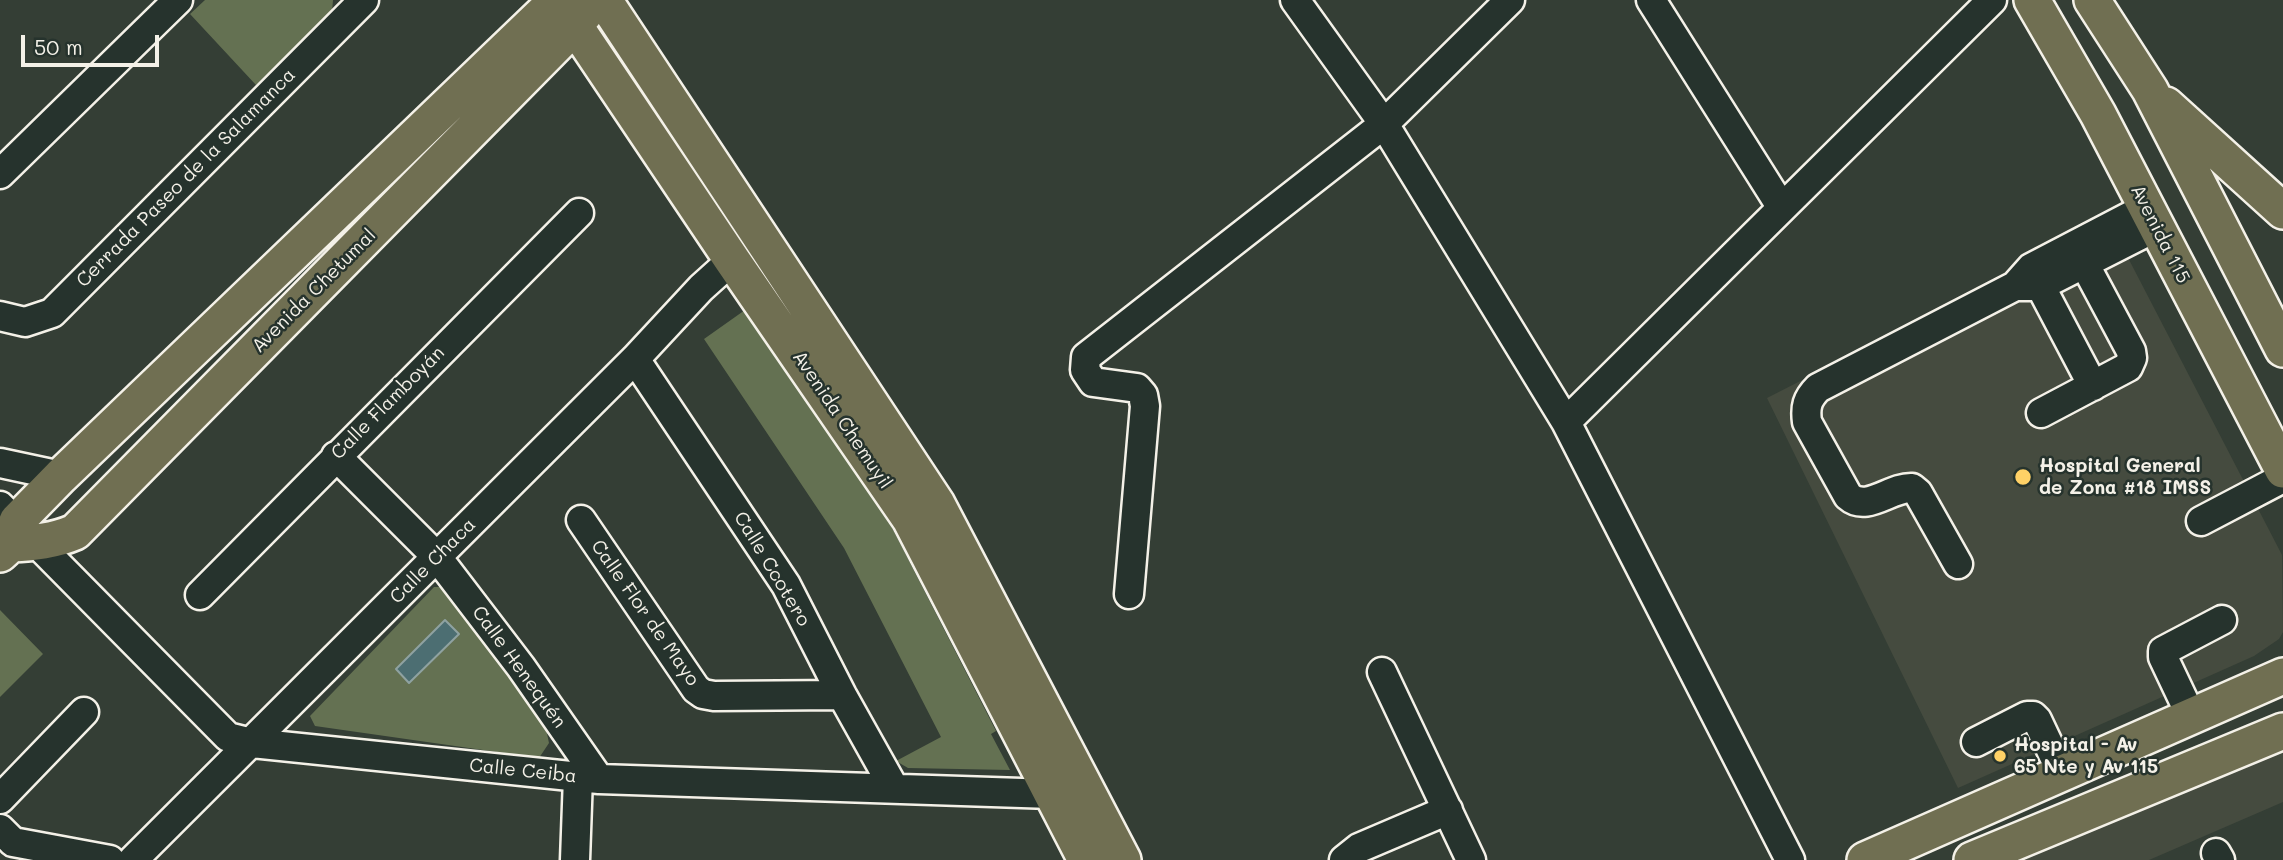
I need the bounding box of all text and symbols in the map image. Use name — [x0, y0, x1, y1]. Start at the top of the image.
scale bar — [24, 21, 163, 65]
text: 50 m — [34, 33, 83, 60]
street label: Cerrada Paseo de la Salamanca — [72, 64, 300, 292]
street label: Avenida 115 — [2125, 181, 2195, 287]
street label: Avenida Chetumal — [247, 224, 381, 358]
street label: Calle Flamboyán — [327, 342, 449, 464]
street label: Avenida Chemuyil — [787, 347, 897, 493]
place label: Hospital General de Zona #18 IMSS — [2039, 455, 2211, 499]
marker: Hospital General de Zona #18 IMSS — [2013, 467, 2033, 487]
street label: Calle Ccotero — [729, 508, 815, 630]
street label: Calle Chaca — [385, 513, 481, 609]
street label: Calle Flor de Mayo — [586, 536, 704, 690]
street label: Calle Henequén — [467, 602, 571, 732]
place label: Hospital - Av 65 Nte y Av 115 — [2014, 734, 2158, 778]
marker: Hospital - Av 65 Nte y Av 115 — [1992, 748, 2008, 764]
street label: Calle Ceiba — [468, 754, 578, 788]

